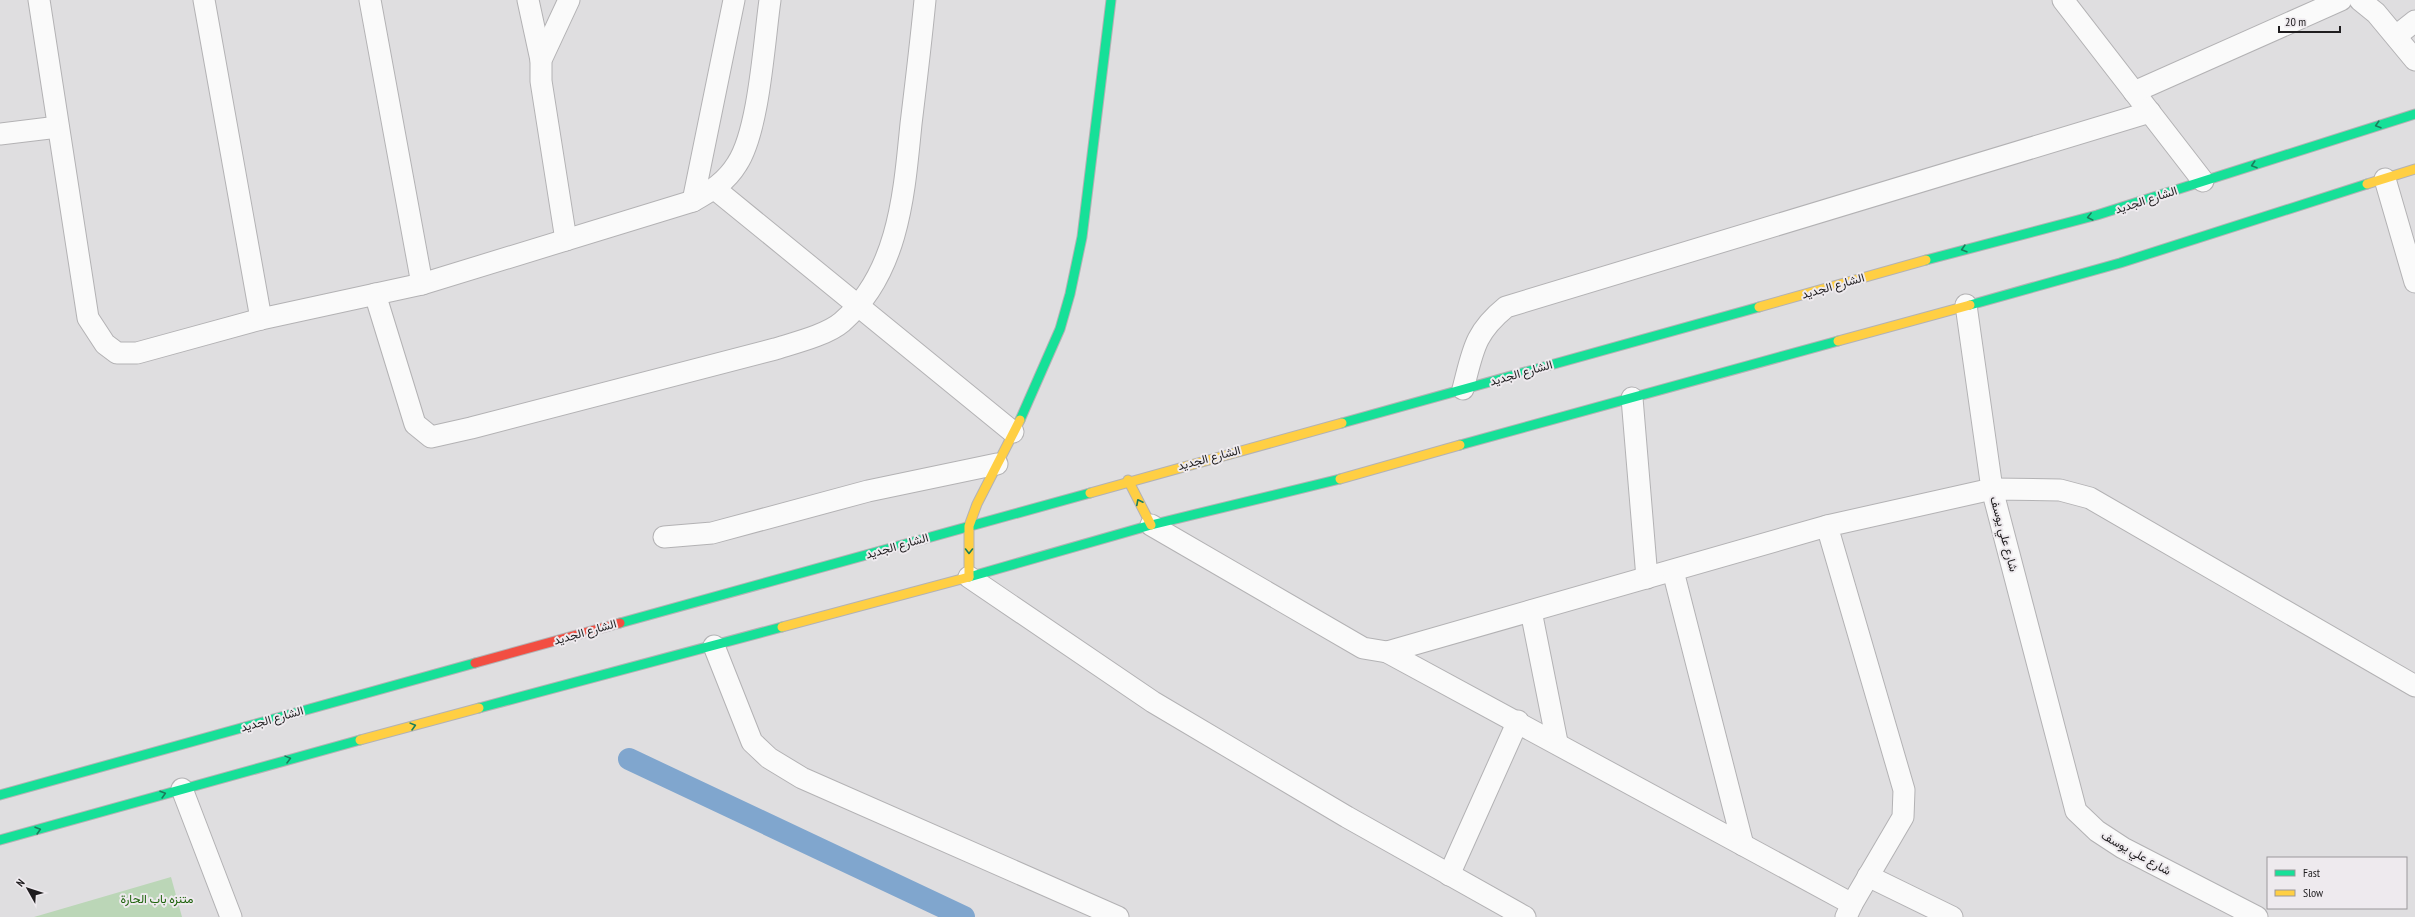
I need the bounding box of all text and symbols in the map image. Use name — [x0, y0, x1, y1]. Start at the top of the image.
scale bar — [2279, 8, 2340, 34]
text: 20 m — [2285, 14, 2306, 29]
one-way arrow — [2374, 120, 2381, 129]
one-way arrow — [2251, 160, 2258, 169]
street label: الشارع الجديد — [2113, 182, 2179, 219]
one-way arrow — [2087, 212, 2093, 220]
one-way arrow — [1961, 245, 1967, 253]
street label: الشارع الجديد — [1800, 269, 1866, 304]
street label: الشارع الجديد — [1488, 356, 1554, 391]
street label: الشارع الجديد — [1176, 442, 1242, 475]
street label: شارع علي يوسف — [1984, 495, 2022, 574]
one-way arrow — [1137, 499, 1144, 507]
street label: الشارع الجديد — [864, 529, 930, 564]
one-way arrow — [965, 548, 973, 554]
street label: الشارع الجديد — [552, 615, 618, 650]
street label: الشارع الجديد — [239, 702, 305, 737]
one-way arrow — [410, 722, 417, 731]
one-way arrow — [284, 755, 291, 764]
one-way arrow — [159, 790, 166, 799]
one-way arrow — [34, 826, 41, 835]
street label: شارع علي يوسف — [2097, 827, 2174, 881]
legend — [2267, 857, 2407, 909]
text: Fast — [2303, 865, 2321, 880]
north arrow — [8, 869, 48, 909]
text: N — [13, 876, 28, 889]
text: Slow — [2303, 885, 2324, 900]
park label: متنزه باب الحارة — [121, 891, 193, 907]

